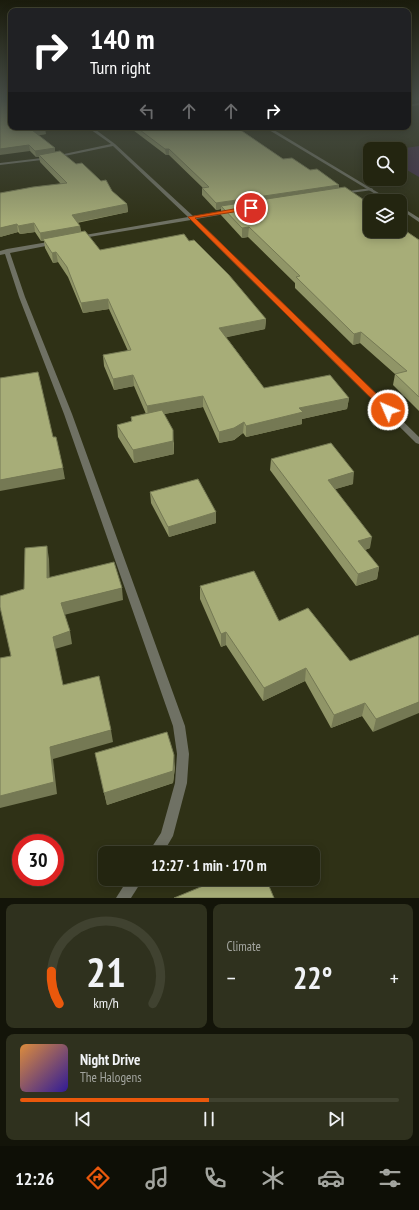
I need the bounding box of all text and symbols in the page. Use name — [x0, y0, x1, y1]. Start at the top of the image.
text: 140 m — [90, 20, 154, 57]
icon: right — [24, 24, 76, 76]
text: Turn right — [90, 56, 150, 79]
icon: left — [136, 100, 158, 122]
icon: ahead — [178, 100, 200, 122]
icon: ahead — [220, 100, 242, 122]
icon: right — [262, 100, 284, 122]
map controls — [363, 142, 407, 238]
button: search — [363, 142, 407, 186]
pin — [234, 191, 268, 225]
button: layers — [363, 194, 407, 238]
icon: arrive — [240, 197, 262, 219]
position arrow — [367, 389, 409, 431]
speed limit sign: 30 — [12, 834, 64, 886]
text: 12:27 · 1 min · 170 m — [151, 856, 267, 875]
text: Climate — [227, 938, 261, 955]
text: 21 — [86, 945, 126, 998]
text: 22° — [293, 958, 333, 997]
text: − — [227, 964, 236, 992]
text: + — [390, 964, 399, 992]
text: km/h — [94, 993, 119, 1012]
text: Night Drive — [80, 1050, 140, 1069]
text: The Halogens — [80, 1069, 142, 1086]
icon: previous — [72, 1108, 94, 1130]
icon: pause — [198, 1108, 220, 1130]
icon: next — [325, 1108, 347, 1130]
icon: directions — [84, 1164, 112, 1192]
icon: music — [143, 1164, 171, 1192]
icon: phone — [201, 1164, 229, 1192]
icon: climate — [259, 1164, 287, 1192]
icon: car — [317, 1164, 345, 1192]
icon: filters — [376, 1164, 404, 1192]
text: 12:26 — [15, 1167, 54, 1190]

